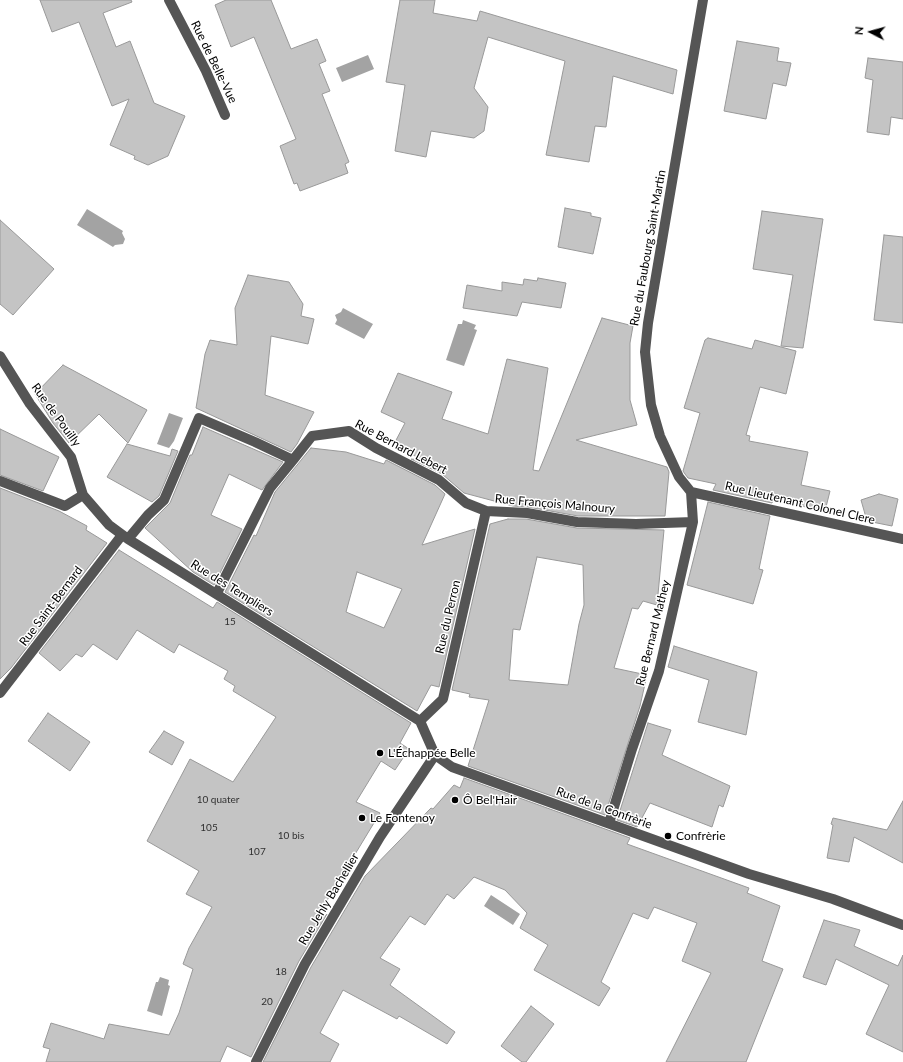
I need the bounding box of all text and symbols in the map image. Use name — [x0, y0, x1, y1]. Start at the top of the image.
north arrow — [851, 12, 891, 52]
street label: Rue de Belle-Vue — [188, 18, 240, 106]
text: N — [852, 26, 865, 36]
street label: Rue du Faubourg Saint-Martin — [627, 169, 669, 327]
street label: Rue de Pouilly — [28, 381, 84, 449]
street label: Rue Bernard Lebert — [353, 417, 449, 477]
street label: Rue Lieutenant Colonel Clere — [724, 479, 876, 527]
street label: Rue François Malnoury — [494, 492, 616, 516]
street label: Rue des Templiers — [188, 557, 276, 619]
street label: Rue Saint-Bernard — [16, 563, 86, 649]
street label: Rue du Perron — [433, 579, 463, 655]
street label: Rue Bernard Mathey — [633, 579, 673, 687]
house number: 15 — [224, 616, 236, 628]
place label: L'Échappée Belle — [388, 746, 476, 760]
marker: L'Échappée Belle — [375, 748, 385, 758]
street label: Rue de la Confrèrie — [554, 784, 654, 832]
place label: Ô Bel'Hair — [463, 793, 517, 807]
house number: 10 quater — [197, 794, 239, 806]
marker: Ô Bel'Hair — [450, 795, 460, 805]
place label: Le Fontenoy — [370, 811, 435, 825]
marker: Le Fontenoy — [357, 813, 367, 823]
house number: 105 — [200, 822, 218, 834]
place label: Confrèrie — [676, 829, 726, 843]
house number: 10 bis — [278, 830, 304, 842]
marker: Confrèrie — [663, 831, 673, 841]
house number: 107 — [248, 846, 266, 858]
street label: Rue Jehly Bachellier — [296, 850, 362, 948]
house number: 18 — [275, 966, 287, 978]
house number: 20 — [261, 996, 273, 1008]

